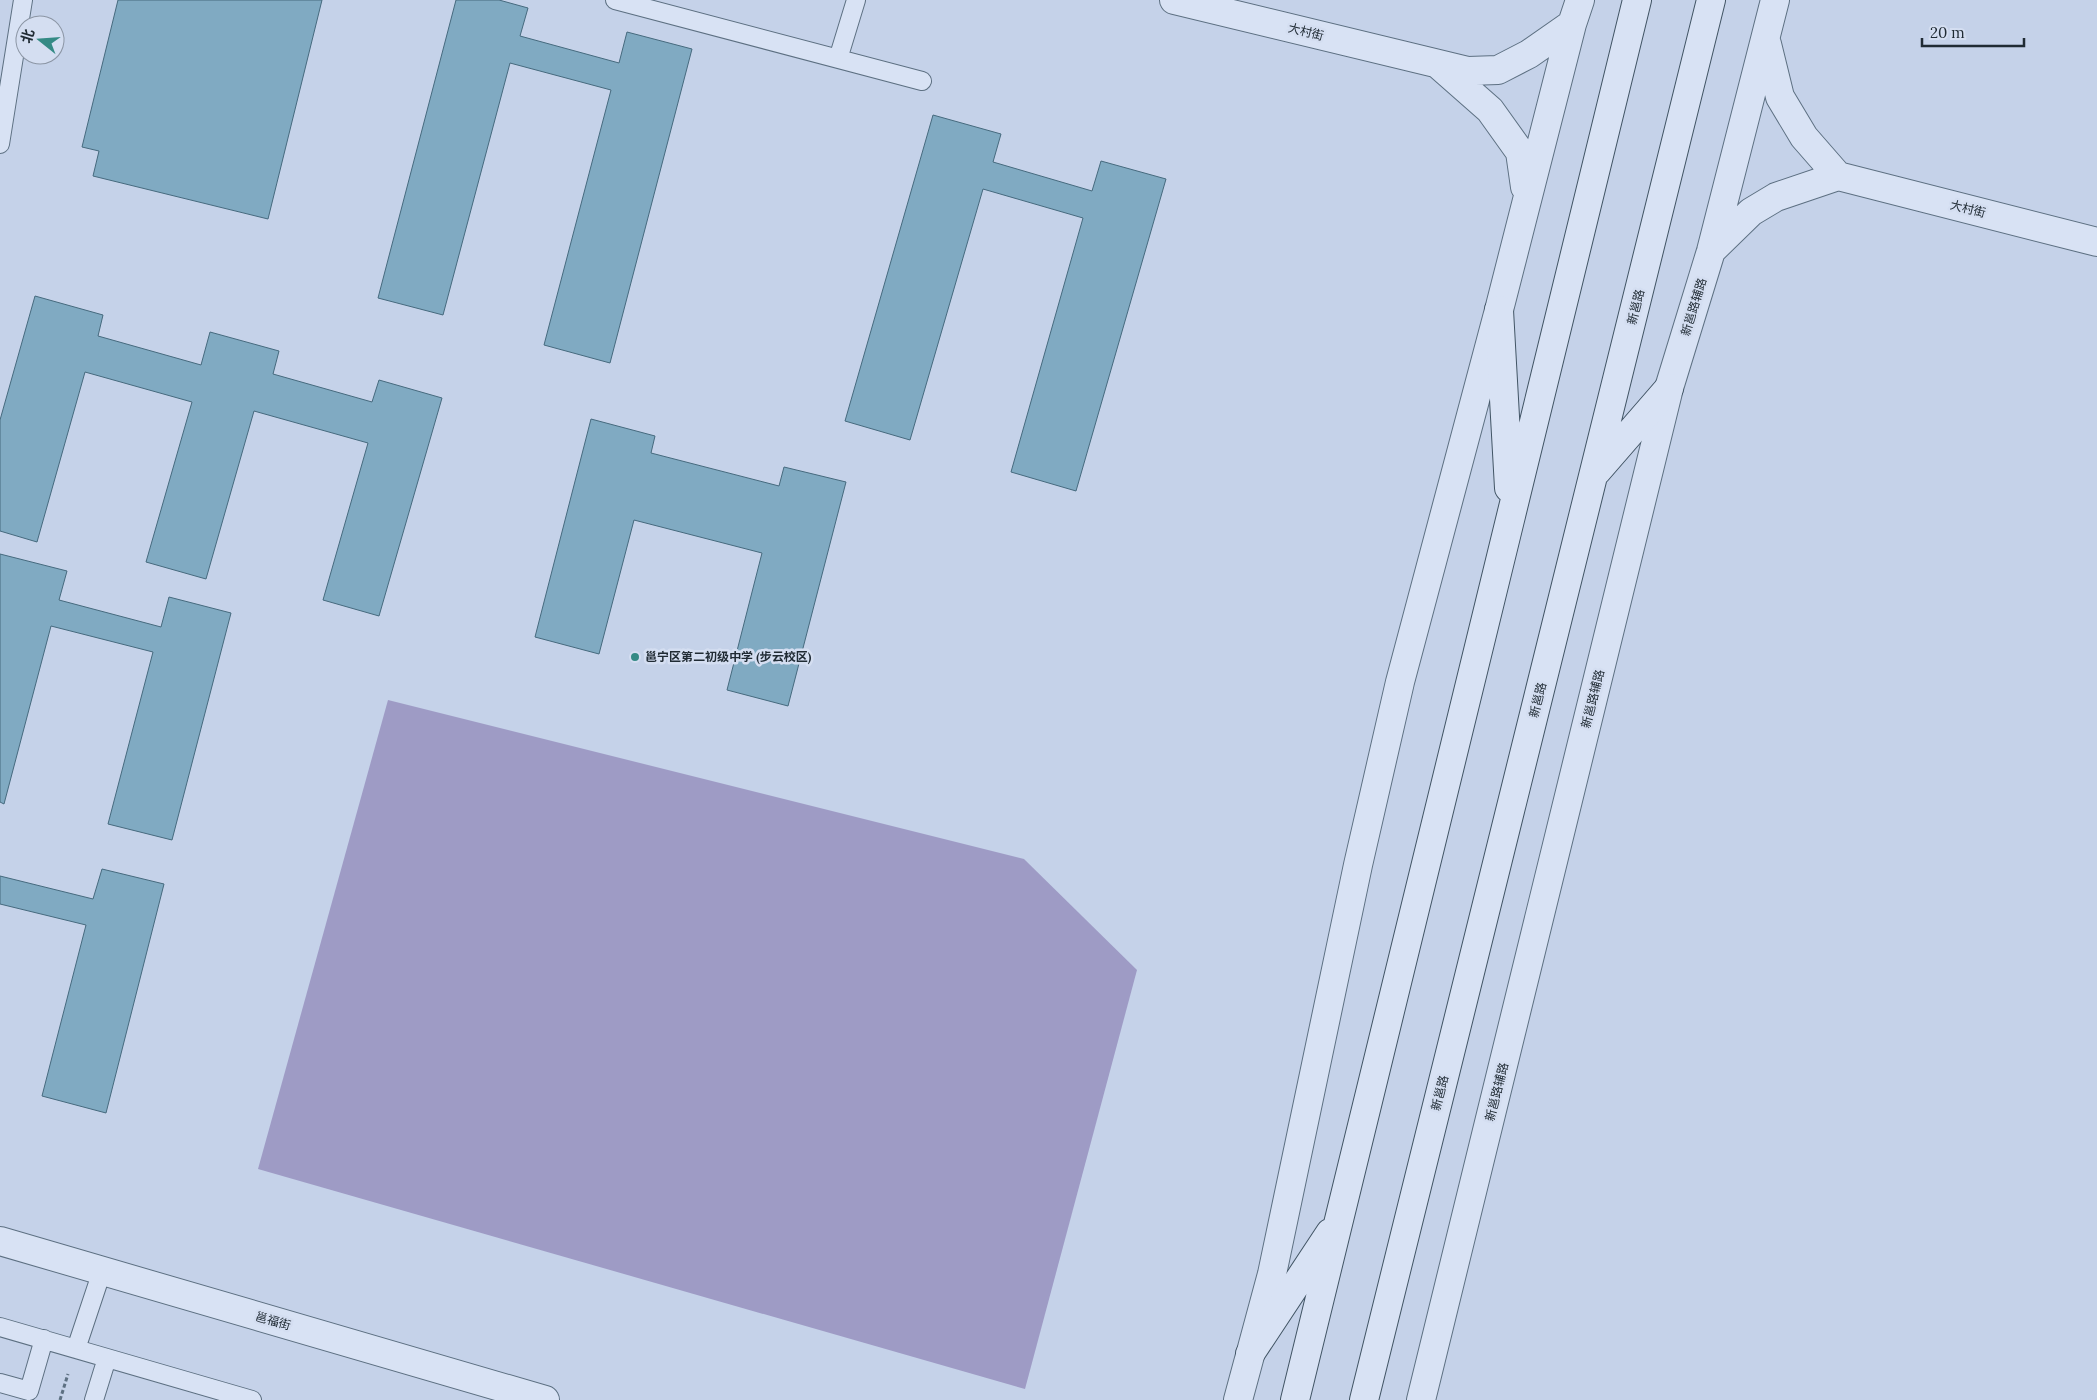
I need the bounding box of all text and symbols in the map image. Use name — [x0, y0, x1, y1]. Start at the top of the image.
north arrow — [15, 15, 65, 65]
scale bar — [1922, 15, 2024, 47]
street label: 大村街 — [1287, 20, 1325, 43]
text: 20 m — [1930, 23, 1965, 42]
text: 北 — [17, 27, 38, 46]
street label: 大村街 — [1949, 197, 1987, 220]
street label: 新邕路辅路 — [1678, 276, 1709, 338]
street label: 新邕路 — [1624, 288, 1647, 326]
place label: 邕宁区第二初级中学 (步云校区) — [645, 649, 812, 665]
marker: 邕宁区第二初级中学 (步云校区) — [629, 651, 641, 663]
street label: 新邕路辅路 — [1578, 668, 1607, 730]
street label: 新邕路 — [1526, 681, 1549, 719]
street label: 新邕路辅路 — [1482, 1061, 1511, 1123]
street label: 新邕路 — [1428, 1074, 1451, 1112]
street label: 邕福街 — [254, 1308, 293, 1333]

